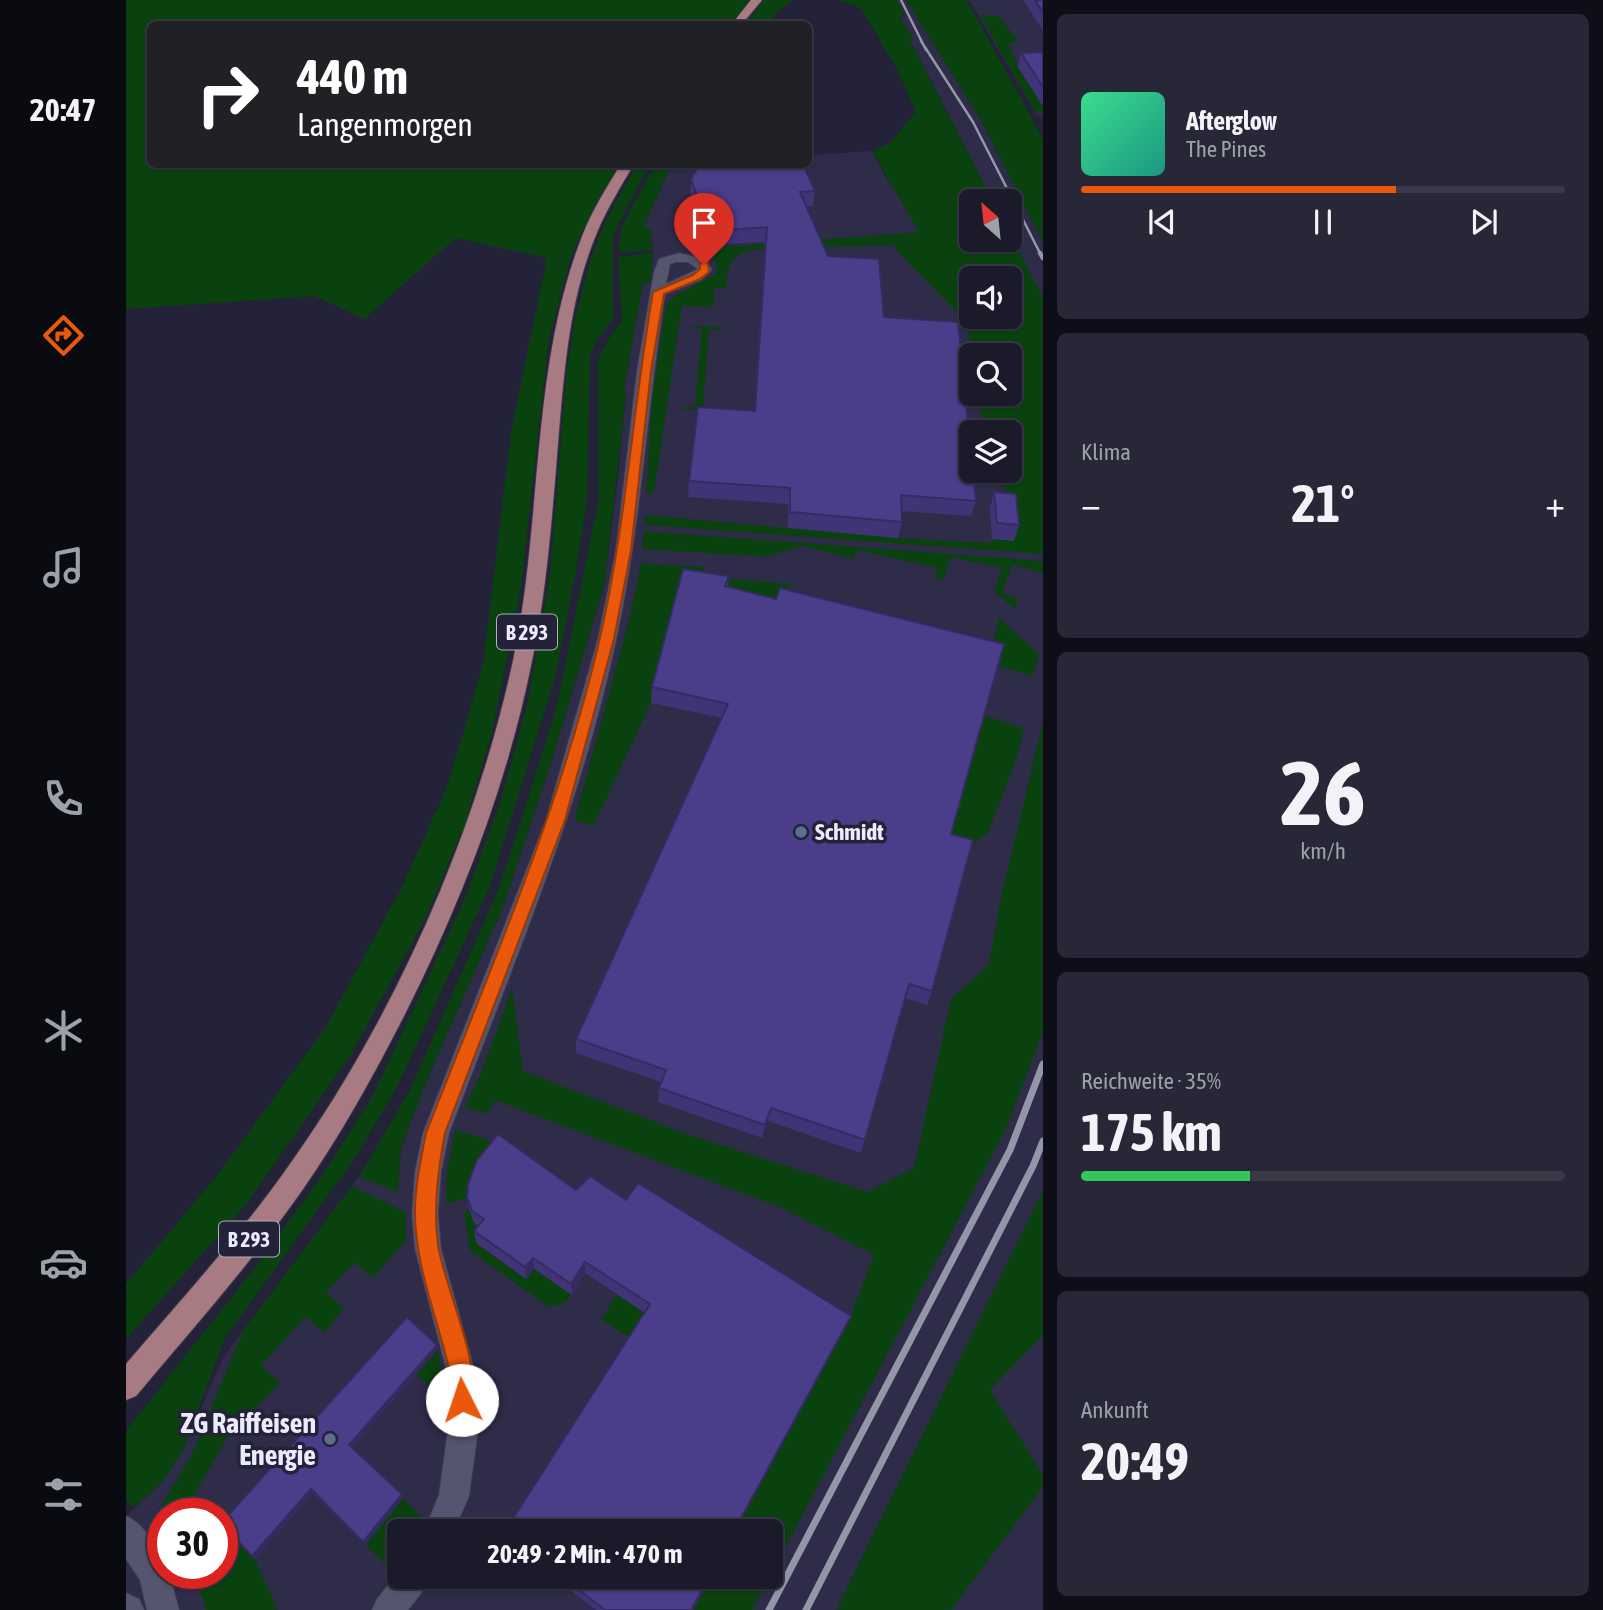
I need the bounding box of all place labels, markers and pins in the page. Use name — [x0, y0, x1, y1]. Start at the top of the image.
pin — [674, 193, 734, 265]
place label: Schmidt — [815, 819, 884, 845]
marker: Schmidt — [793, 824, 809, 840]
place label: ZG Raiffeisen Energie — [181, 1407, 316, 1471]
marker: ZG Raiffeisen Energie — [322, 1431, 338, 1447]

